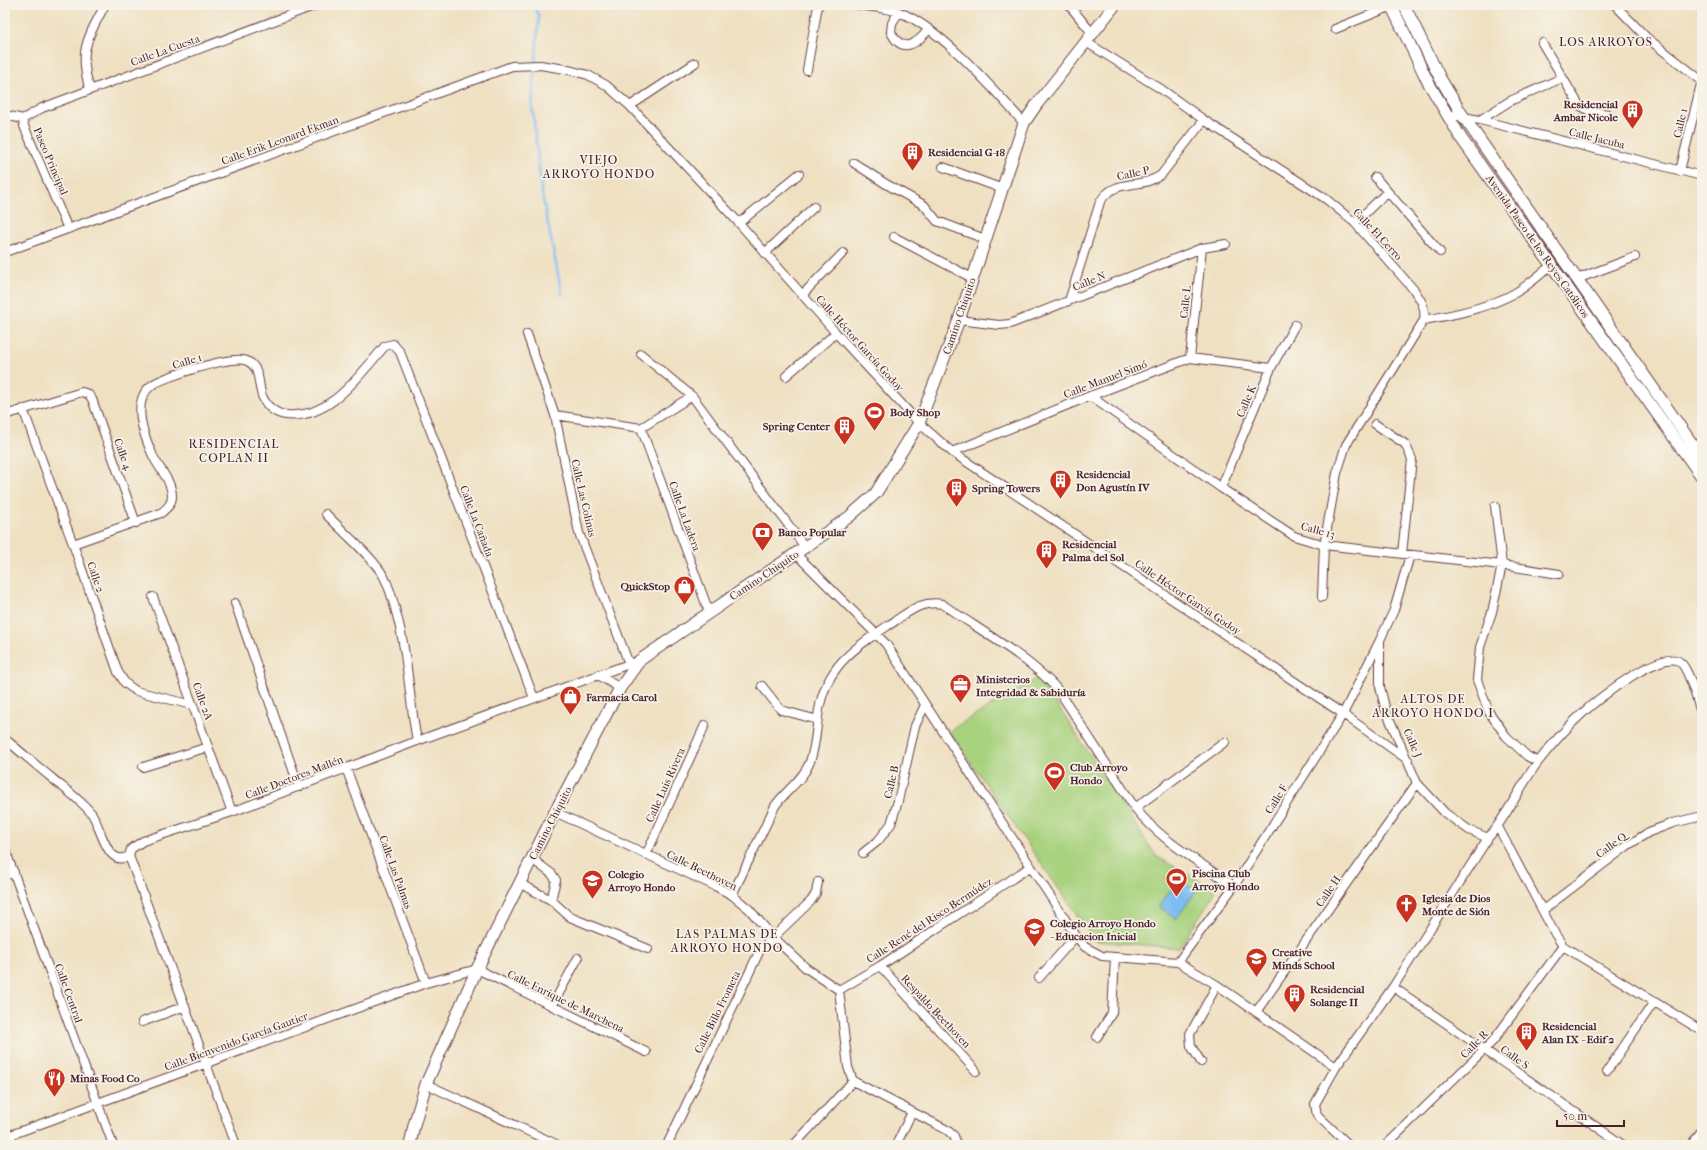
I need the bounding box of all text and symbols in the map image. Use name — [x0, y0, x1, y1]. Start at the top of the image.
street label: Calle La Cuesta — [129, 32, 202, 69]
district label: LOS ARROYOS — [1559, 35, 1653, 49]
building icon: Residencial Ambar Nicole — [1620, 97, 1646, 130]
place label: Residencial Ambar Nicole — [1553, 98, 1619, 124]
street label: Calle 1 — [1671, 107, 1690, 139]
street label: Calle Erik Leonard Ekman — [220, 113, 341, 168]
street label: Paseo Principal — [30, 125, 71, 197]
street label: Calle Jacuba — [1568, 125, 1627, 152]
building icon: Residencial G-18 — [899, 139, 925, 172]
place label: Residencial G-18 — [928, 146, 1005, 159]
district label: VIEJO ARROYO HONDO — [542, 153, 655, 181]
street label: Calle P — [1116, 164, 1151, 183]
street label: Avenida Paseo de los Reyes Católicos — [1482, 171, 1592, 320]
street label: Calle El Cerro — [1350, 206, 1405, 263]
street label: Calle N — [1071, 269, 1108, 294]
street label: Camino Chiquito — [940, 276, 979, 356]
street label: Calle L — [1177, 285, 1194, 319]
street label: Calle Héctor García Godoy — [813, 292, 907, 395]
street label: Calle 1 — [171, 351, 204, 372]
street label: Calle Manuel Simó — [1062, 357, 1149, 401]
street label: Calle K — [1234, 382, 1260, 420]
sports icon: Body Shop — [862, 399, 888, 432]
place label: Body Shop — [890, 406, 940, 419]
building icon: Spring Center — [832, 413, 858, 446]
place label: Spring Center — [763, 420, 830, 433]
street label: Calle 4 — [111, 437, 134, 472]
district label: RESIDENCIAL COPLAN II — [189, 437, 279, 465]
street label: Calle Las Colinas — [568, 458, 599, 538]
building icon: Residencial Don Agustín IV — [1047, 467, 1073, 500]
place label: Residencial Don Agustín IV — [1075, 468, 1150, 494]
building icon: Spring Towers — [944, 475, 970, 508]
street label: Calle La Ladera — [666, 479, 703, 554]
place label: Spring Towers — [972, 482, 1040, 495]
street label: Calle La Cañada — [457, 484, 496, 560]
bank icon: Banco Popular — [750, 519, 776, 552]
street label: Calle 13 — [1299, 520, 1336, 541]
place label: Banco Popular — [778, 526, 847, 539]
building icon: Residencial Palma del Sol — [1033, 537, 1059, 570]
place label: Residencial Palma del Sol — [1062, 538, 1125, 564]
street label: Camino Chiquito — [727, 547, 802, 603]
street label: Calle Héctor García Godoy — [1132, 557, 1244, 638]
street label: Calle 2 — [84, 560, 107, 595]
shop icon: QuickStop — [672, 573, 698, 606]
place label: QuickStop — [620, 580, 670, 593]
office icon: Ministerios Integridad & Sabiduría — [947, 672, 973, 705]
place label: Ministerios Integridad & Sabiduría — [975, 673, 1086, 699]
street label: Calle 2A — [190, 681, 216, 723]
shop icon: Farmacia Carol — [558, 684, 584, 717]
place label: Farmacia Carol — [585, 691, 658, 704]
district label: ALTOS DE ARROYO HONDO I — [1371, 692, 1494, 720]
street label: Calle J — [1401, 727, 1424, 760]
street label: Calle Luis Rivera — [643, 745, 688, 825]
street label: Calle Doctores Mallén — [243, 753, 346, 802]
sports icon: Club Arroyo Hondo — [1041, 760, 1067, 793]
place label: Club Arroyo Hondo — [1070, 761, 1128, 787]
street label: Calle B — [881, 764, 902, 800]
street label: Calle F — [1262, 782, 1291, 816]
street label: Camino Chiquito — [526, 784, 575, 862]
street label: Calle Q — [1593, 828, 1632, 861]
street label: Calle Las Palmas — [376, 834, 415, 911]
street label: Calle Beethoven — [664, 848, 740, 893]
sports icon: Piscina Club Arroyo Hondo — [1164, 866, 1190, 899]
school or university icon: Colegio Arroyo Hondo — [579, 867, 605, 900]
place label: Piscina Club Arroyo Hondo — [1191, 867, 1260, 893]
place label: Colegio Arroyo Hondo — [607, 868, 676, 894]
street label: Calle H — [1313, 873, 1344, 909]
street label: Calle René del Risco Bermúdez — [864, 875, 995, 966]
church icon: Iglesia de Dios Monte de Sión — [1393, 891, 1419, 924]
place label: Iglesia de Dios Monte de Sión — [1421, 892, 1491, 918]
school or university icon: Colegio Arroyo Hondo - Educacion Inicial — [1021, 916, 1047, 949]
place label: Colegio Arroyo Hondo - Educacion Inicial — [1050, 917, 1156, 943]
district label: LAS PALMAS DE ARROYO HONDO — [670, 927, 783, 955]
school or university icon: Creative Minds School — [1243, 945, 1269, 978]
place label: Creative Minds School — [1271, 946, 1336, 972]
street label: Calle Central — [52, 962, 85, 1025]
street label: Calle Enrique de Marchena — [505, 967, 627, 1036]
street label: Calle Billo Frometa — [692, 968, 743, 1056]
street label: Respaldo Beethoven — [898, 972, 973, 1051]
building icon: Residencial Solange II — [1281, 982, 1307, 1015]
place label: Residencial Solange II — [1310, 983, 1365, 1009]
street label: Calle Bienvenido García Gautier — [163, 1009, 310, 1074]
building icon: Residencial Alan IX - Edif 2 — [1513, 1019, 1539, 1052]
place label: Residencial Alan IX - Edif 2 — [1541, 1020, 1614, 1046]
street label: Calle R — [1458, 1027, 1492, 1061]
street label: Calle S — [1498, 1043, 1532, 1072]
restaurant icon: Minas Food Co — [42, 1065, 68, 1098]
place label: Minas Food Co — [69, 1072, 140, 1085]
scale bar — [1557, 1102, 1624, 1128]
text: 50 m — [1563, 1109, 1587, 1123]

